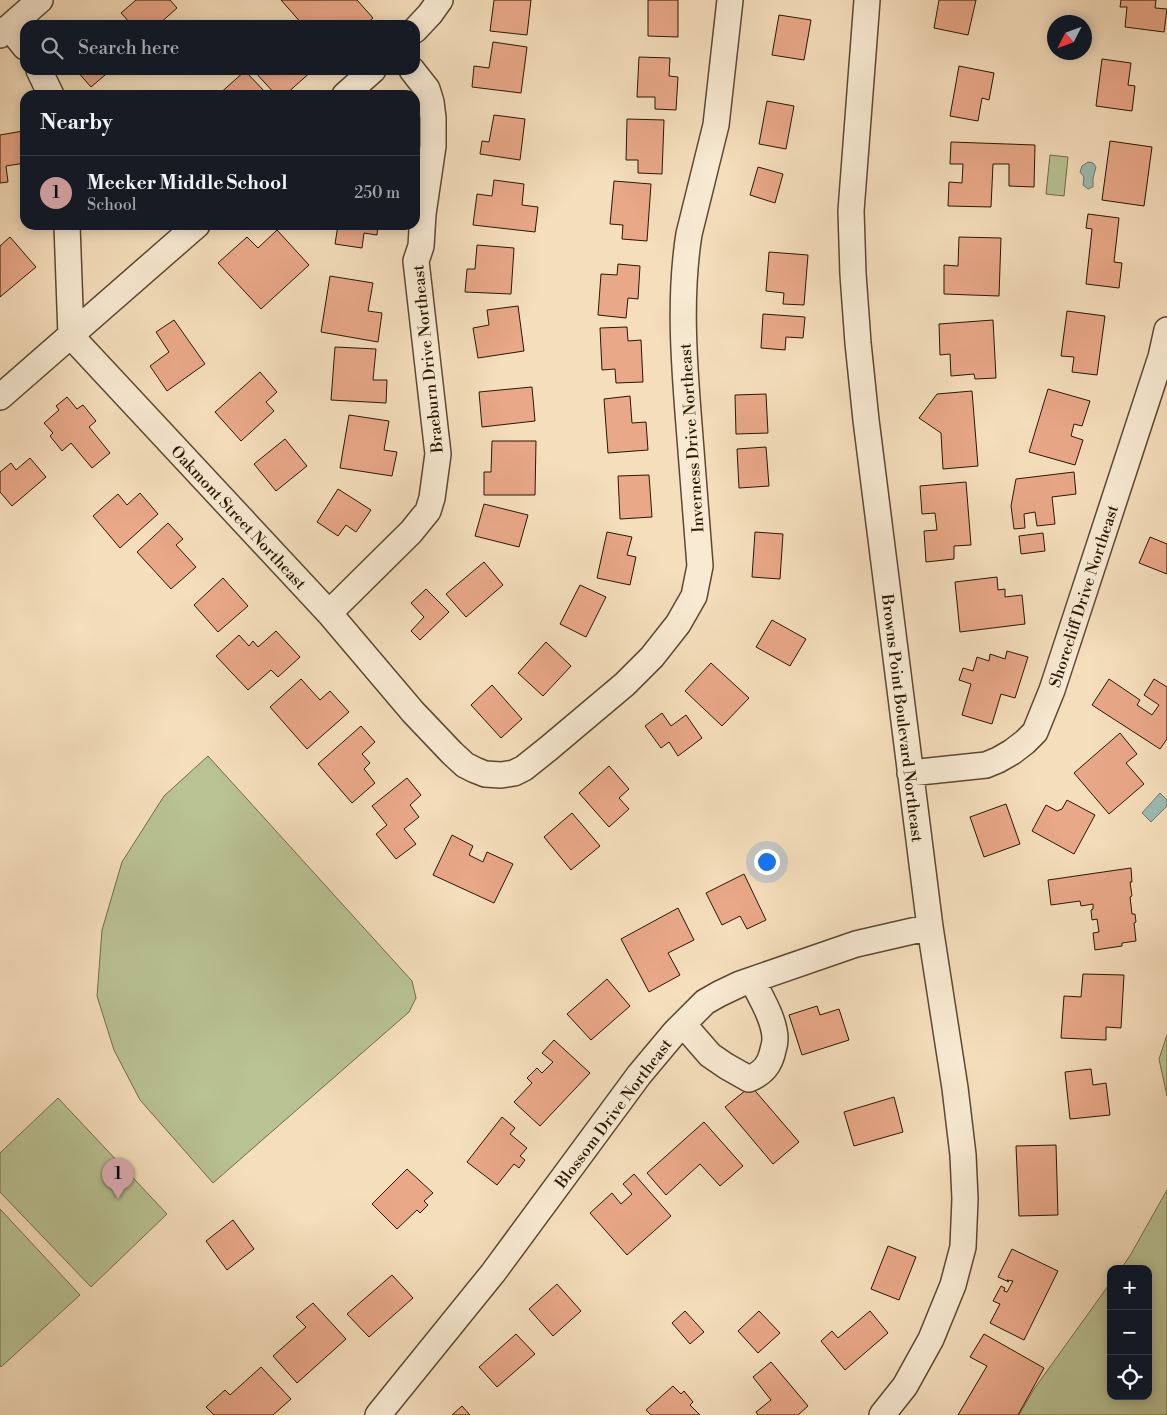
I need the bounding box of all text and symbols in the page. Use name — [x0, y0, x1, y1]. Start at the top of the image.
north arrow — [1047, 15, 1092, 60]
search box — [20, 20, 420, 75]
icon: search — [38, 34, 66, 62]
text: Search here — [78, 36, 179, 60]
text: Nearby — [40, 110, 113, 136]
text: Meeker Middle School — [87, 171, 287, 195]
text: 1 — [52, 183, 60, 203]
text: 250 m — [354, 183, 400, 203]
text: School — [87, 195, 136, 215]
street label: Braeburn Drive Northeast — [408, 264, 448, 455]
street label: Inverness Drive Northeast — [675, 342, 709, 533]
street label: Oakmont Street Northeast — [166, 442, 310, 594]
street label: Shorecliff Drive Northeast — [1045, 502, 1123, 690]
street label: Browns Point Boulevard Northeast — [877, 592, 927, 844]
your location — [754, 849, 780, 875]
street label: Blossom Drive Northeast — [551, 1035, 677, 1193]
pin: 1 — [102, 1158, 134, 1199]
map controls — [1107, 1265, 1152, 1400]
button: + — [1107, 1265, 1152, 1310]
button: − — [1107, 1310, 1152, 1355]
button: locate — [1107, 1355, 1152, 1400]

